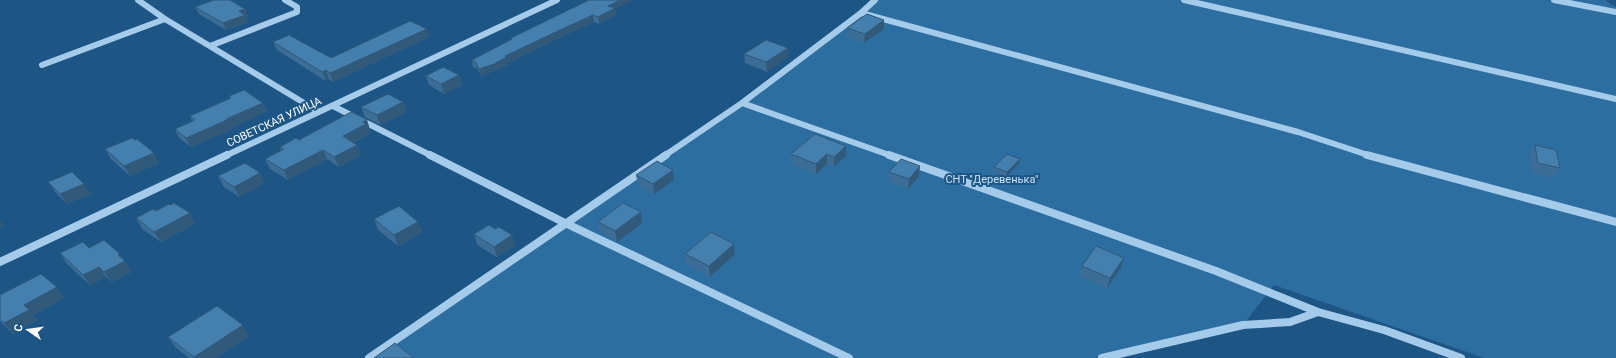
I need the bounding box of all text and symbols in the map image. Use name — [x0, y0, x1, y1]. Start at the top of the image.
street label: СОВЕТСКАЯ УЛИЦА — [225, 94, 324, 150]
park label: СНТ "Деревенька" — [945, 173, 1039, 186]
north arrow — [8, 310, 48, 350]
text: С — [12, 323, 26, 333]

